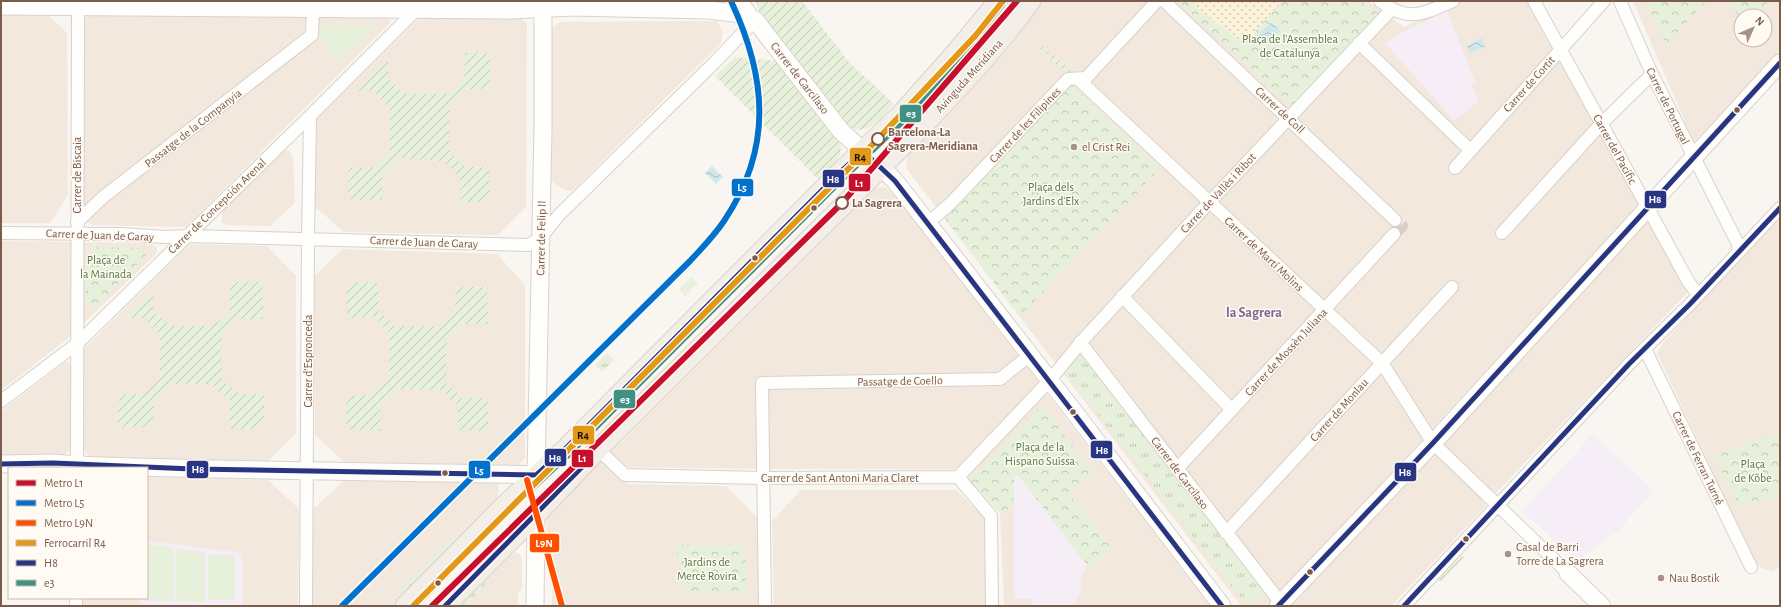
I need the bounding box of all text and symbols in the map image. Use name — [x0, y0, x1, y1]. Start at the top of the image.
north arrow — [1733, 8, 1773, 48]
text: N — [1753, 15, 1766, 28]
park label: Plaça de l'Assemblea de Catalunya — [1242, 33, 1338, 60]
street label: Avinguda Meridiana — [933, 37, 1005, 115]
street label: Carrer de Garcilaso — [768, 40, 832, 116]
street label: Carrer de Cortit — [1501, 54, 1557, 114]
street label: Carrer de Portugal — [1644, 66, 1692, 146]
street label: Carrer de Coll — [1253, 84, 1307, 136]
street label: Carrer de les Filipines — [987, 85, 1063, 165]
street label: Passatge de la Companyia — [142, 86, 245, 170]
line badge: e3 — [899, 104, 922, 123]
unlabelled marker — [1732, 105, 1742, 115]
text: e3 — [906, 108, 916, 119]
street label: Carrer del Pacífic — [1591, 112, 1639, 186]
place label: Barcelona-La Sagrera-Meridiana — [888, 126, 978, 152]
marker: Barcelona-La Sagrera-Meridiana — [871, 132, 885, 146]
street label: Carrer de Biscaia — [71, 136, 83, 213]
place label: el Crist Rei — [1082, 141, 1130, 153]
marker: el Crist Rei — [1069, 142, 1079, 152]
line badge: R4 — [849, 147, 872, 166]
street label: Carrer de Vallès i Ribot — [1178, 151, 1258, 235]
text: R4 — [854, 152, 866, 163]
street label: Carrer de Concepción Arenal — [166, 156, 268, 256]
line badge: H8 — [822, 169, 845, 188]
line badge: L1 — [848, 173, 871, 192]
text: H8 — [826, 174, 840, 185]
line badge: L5 — [731, 178, 754, 197]
text: L1 — [855, 178, 863, 189]
park label: Plaça dels Jardins d'Elx — [1023, 181, 1079, 207]
text: L5 — [737, 182, 747, 193]
line badge: H8 — [1644, 190, 1667, 209]
text: H8 — [1648, 194, 1662, 205]
marker: La Sagrera — [835, 196, 849, 210]
place label: La Sagrera — [852, 197, 902, 209]
street label: Carrer de Felip II — [534, 200, 548, 276]
unlabelled marker — [809, 203, 819, 213]
street label: Carrer de Martí Molins — [1222, 214, 1306, 294]
street label: Carrer de Juan de Garay — [46, 227, 154, 244]
street label: Carrer de Juan de Garay — [370, 234, 478, 251]
unlabelled marker — [750, 253, 760, 263]
park label: Plaça de la Mainada — [80, 254, 132, 280]
district label: la Sagrera — [1226, 306, 1282, 320]
street label: Carrer de Mossèn Juliana — [1242, 306, 1330, 398]
street label: Carrer d'Espronceda — [302, 314, 314, 407]
street label: Passatge de Coello — [857, 374, 943, 388]
street label: Carrer de Monlau — [1308, 376, 1370, 444]
line badge: e3 — [613, 389, 636, 409]
text: e3 — [620, 394, 630, 405]
unlabelled marker — [1068, 407, 1078, 417]
street label: Carrer de Ferran Turné — [1670, 409, 1726, 507]
line badge: R4 — [572, 425, 595, 445]
text: R4 — [577, 430, 589, 441]
street label: Carrer de Garcilaso — [1149, 435, 1211, 512]
line badge: H8 — [1090, 440, 1113, 459]
park label: Plaça de la Hispano Suïssa — [1005, 441, 1076, 467]
text: H8 — [1095, 445, 1109, 456]
line badge: H8 — [544, 448, 567, 467]
line badge: L1 — [571, 449, 594, 468]
text: H8 — [548, 453, 562, 464]
text: L1 — [578, 453, 586, 464]
park label: Plaça de Kõbe — [1734, 458, 1772, 484]
line badge: H8 — [186, 460, 209, 479]
line badge: L5 — [468, 460, 491, 479]
line badge: H8 — [1394, 462, 1417, 482]
text: H8 — [191, 464, 205, 475]
text: L5 — [474, 465, 484, 476]
legend — [8, 467, 148, 599]
text: H8 — [1398, 467, 1412, 478]
unlabelled marker — [440, 468, 450, 478]
street label: Carrer de Sant Antoni Maria Claret — [761, 472, 919, 484]
text: Metro L1 — [44, 477, 83, 489]
text: Metro L5 — [44, 497, 84, 509]
text: Metro L9N — [44, 517, 93, 529]
line badge: L9N — [529, 533, 560, 553]
unlabelled marker — [1461, 534, 1471, 544]
text: Ferrocarril R4 — [44, 537, 106, 549]
text: L9N — [535, 538, 553, 549]
place label: Casal de Barri Torre de La Sagrera — [1516, 541, 1604, 567]
marker: Casal de Barri Torre de La Sagrera — [1503, 549, 1513, 559]
park label: Jardins de Mercè Rovira — [677, 556, 737, 582]
text: H8 — [44, 557, 58, 569]
unlabelled marker — [1305, 567, 1315, 577]
place label: Nau Bostik — [1669, 572, 1720, 584]
marker: Nau Bostik — [1656, 573, 1666, 583]
text: e3 — [44, 577, 55, 589]
unlabelled marker — [433, 578, 443, 588]

